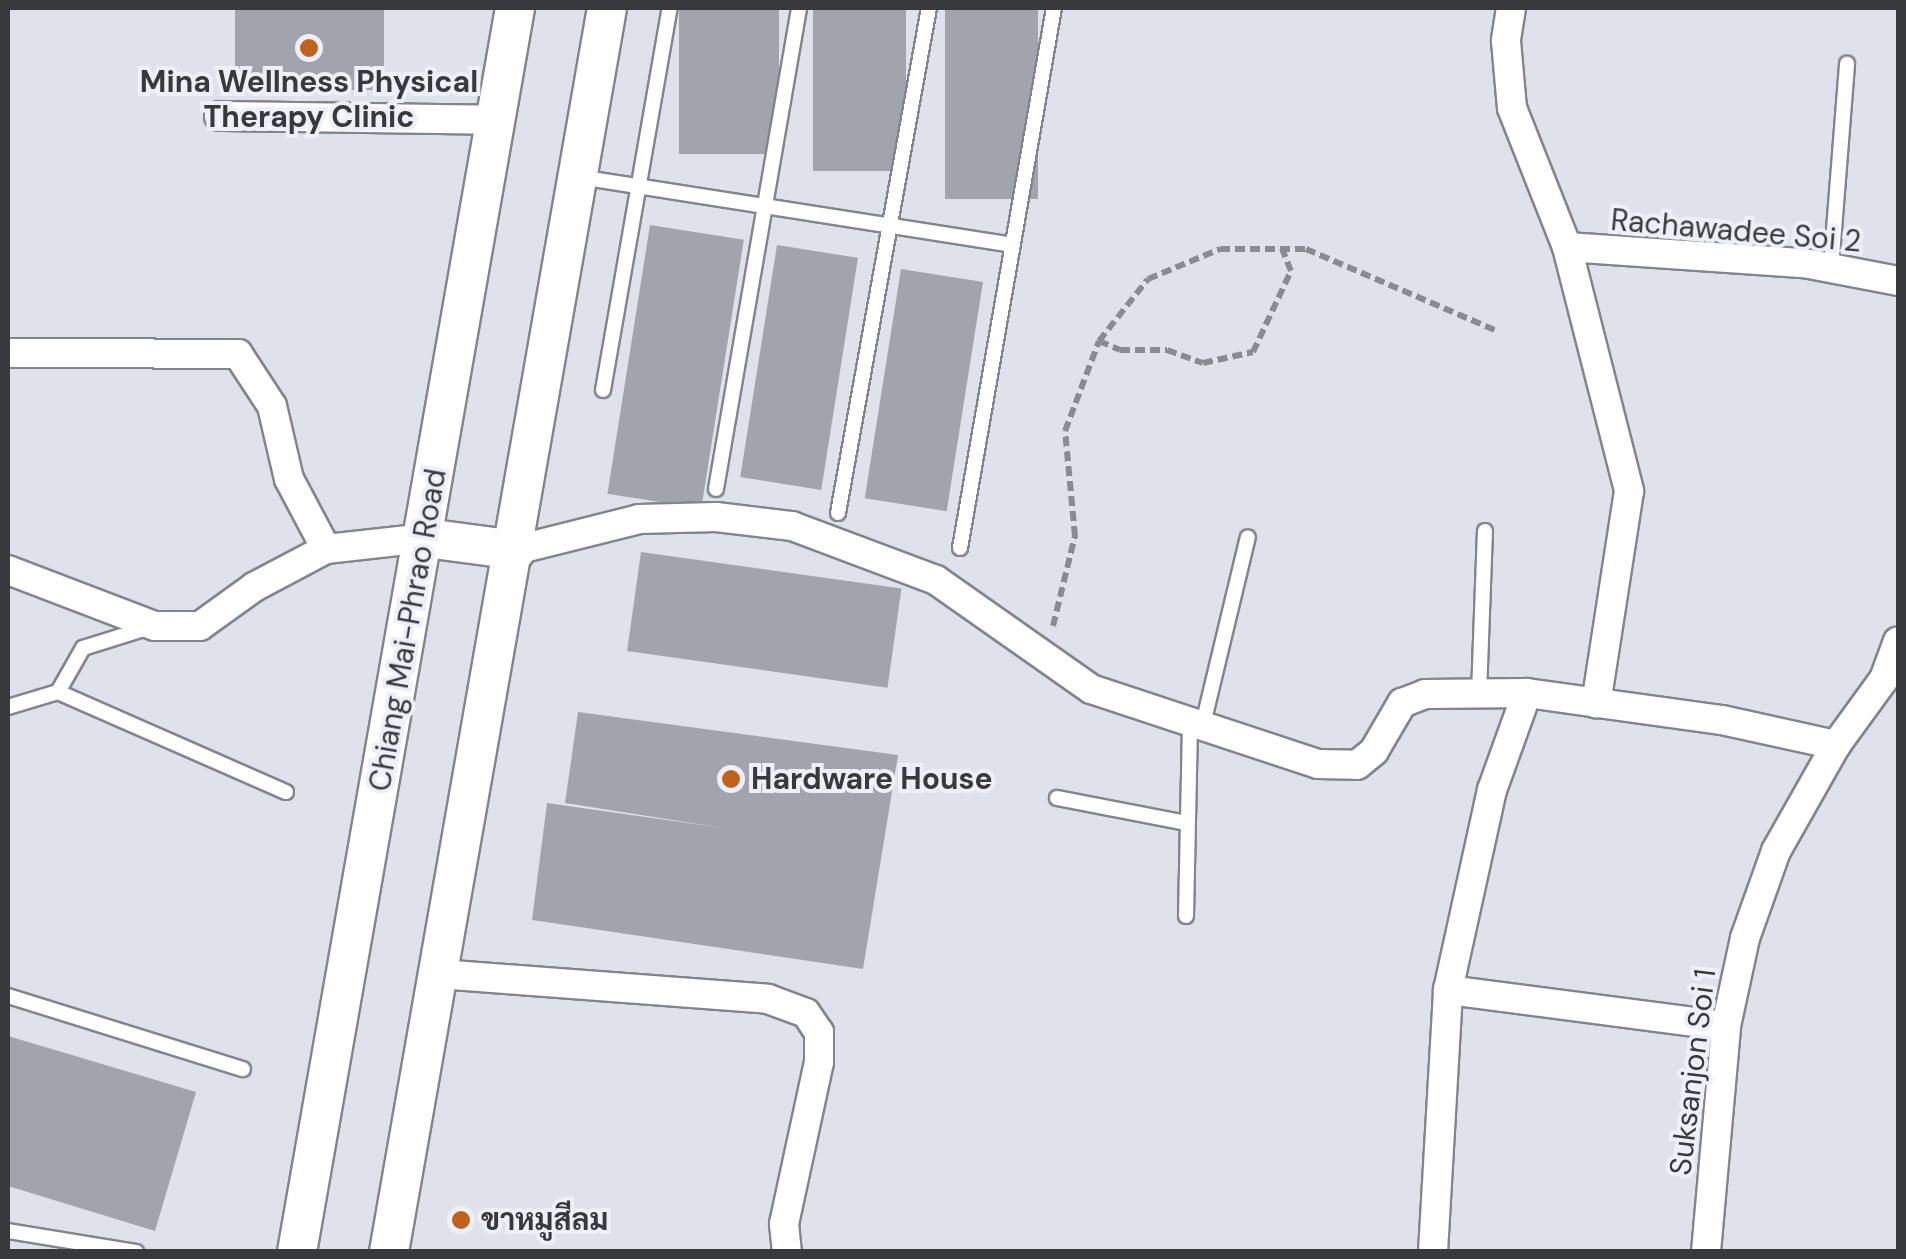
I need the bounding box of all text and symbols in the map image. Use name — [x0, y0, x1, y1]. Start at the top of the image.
marker: Mina Wellness Physical Therapy Clinic — [298, 37, 320, 59]
place label: Mina Wellness Physical Therapy Clinic — [140, 64, 478, 134]
street label: Rachawadee Soi 2 — [1609, 202, 1863, 260]
street label: Chiang Mai-Phrao Road — [362, 466, 454, 794]
place label: Hardware House — [751, 761, 992, 797]
marker: Hardware House — [720, 768, 742, 790]
street label: Suksanjon Soi 1 — [1662, 967, 1724, 1177]
place label: ขาหมูสีลม — [481, 1202, 608, 1238]
marker: ขาหมูสีลม — [450, 1209, 472, 1231]

